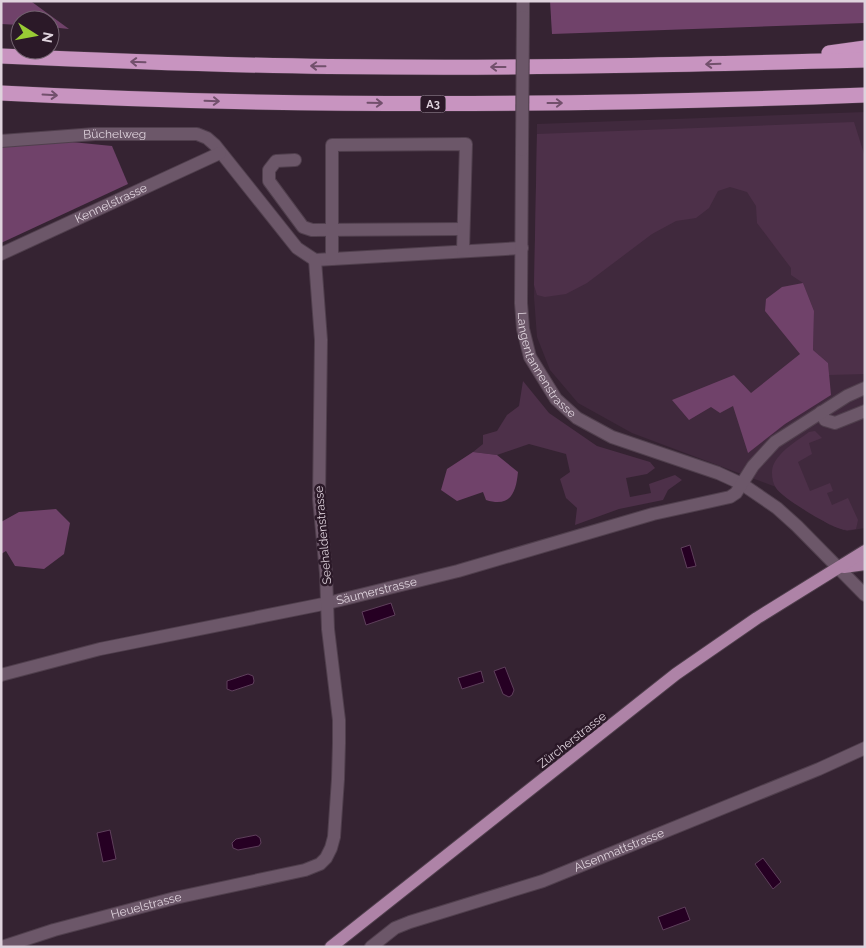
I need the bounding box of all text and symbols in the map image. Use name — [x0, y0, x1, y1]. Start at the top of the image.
north arrow — [10, 10, 60, 60]
text: N — [39, 31, 57, 44]
one-way arrow — [130, 57, 146, 67]
one-way arrow — [705, 59, 721, 69]
one-way arrow — [310, 62, 326, 71]
one-way arrow — [490, 62, 506, 72]
one-way arrow — [42, 91, 58, 100]
one-way arrow — [204, 96, 220, 105]
road number: A3 — [420, 96, 446, 112]
one-way arrow — [366, 98, 383, 108]
one-way arrow — [546, 98, 563, 108]
street label: Büchelweg — [83, 127, 146, 142]
street label: Kennelstrasse — [73, 181, 149, 226]
street label: Langentannenstrasse — [515, 312, 579, 421]
street label: Seehaldenstrasse — [312, 485, 334, 585]
street label: Säumerstrasse — [335, 574, 418, 608]
street label: Zürcherstrasse — [535, 709, 609, 771]
street label: Alsenmattstrasse — [572, 826, 666, 875]
street label: Heuelstrasse — [109, 890, 183, 922]

